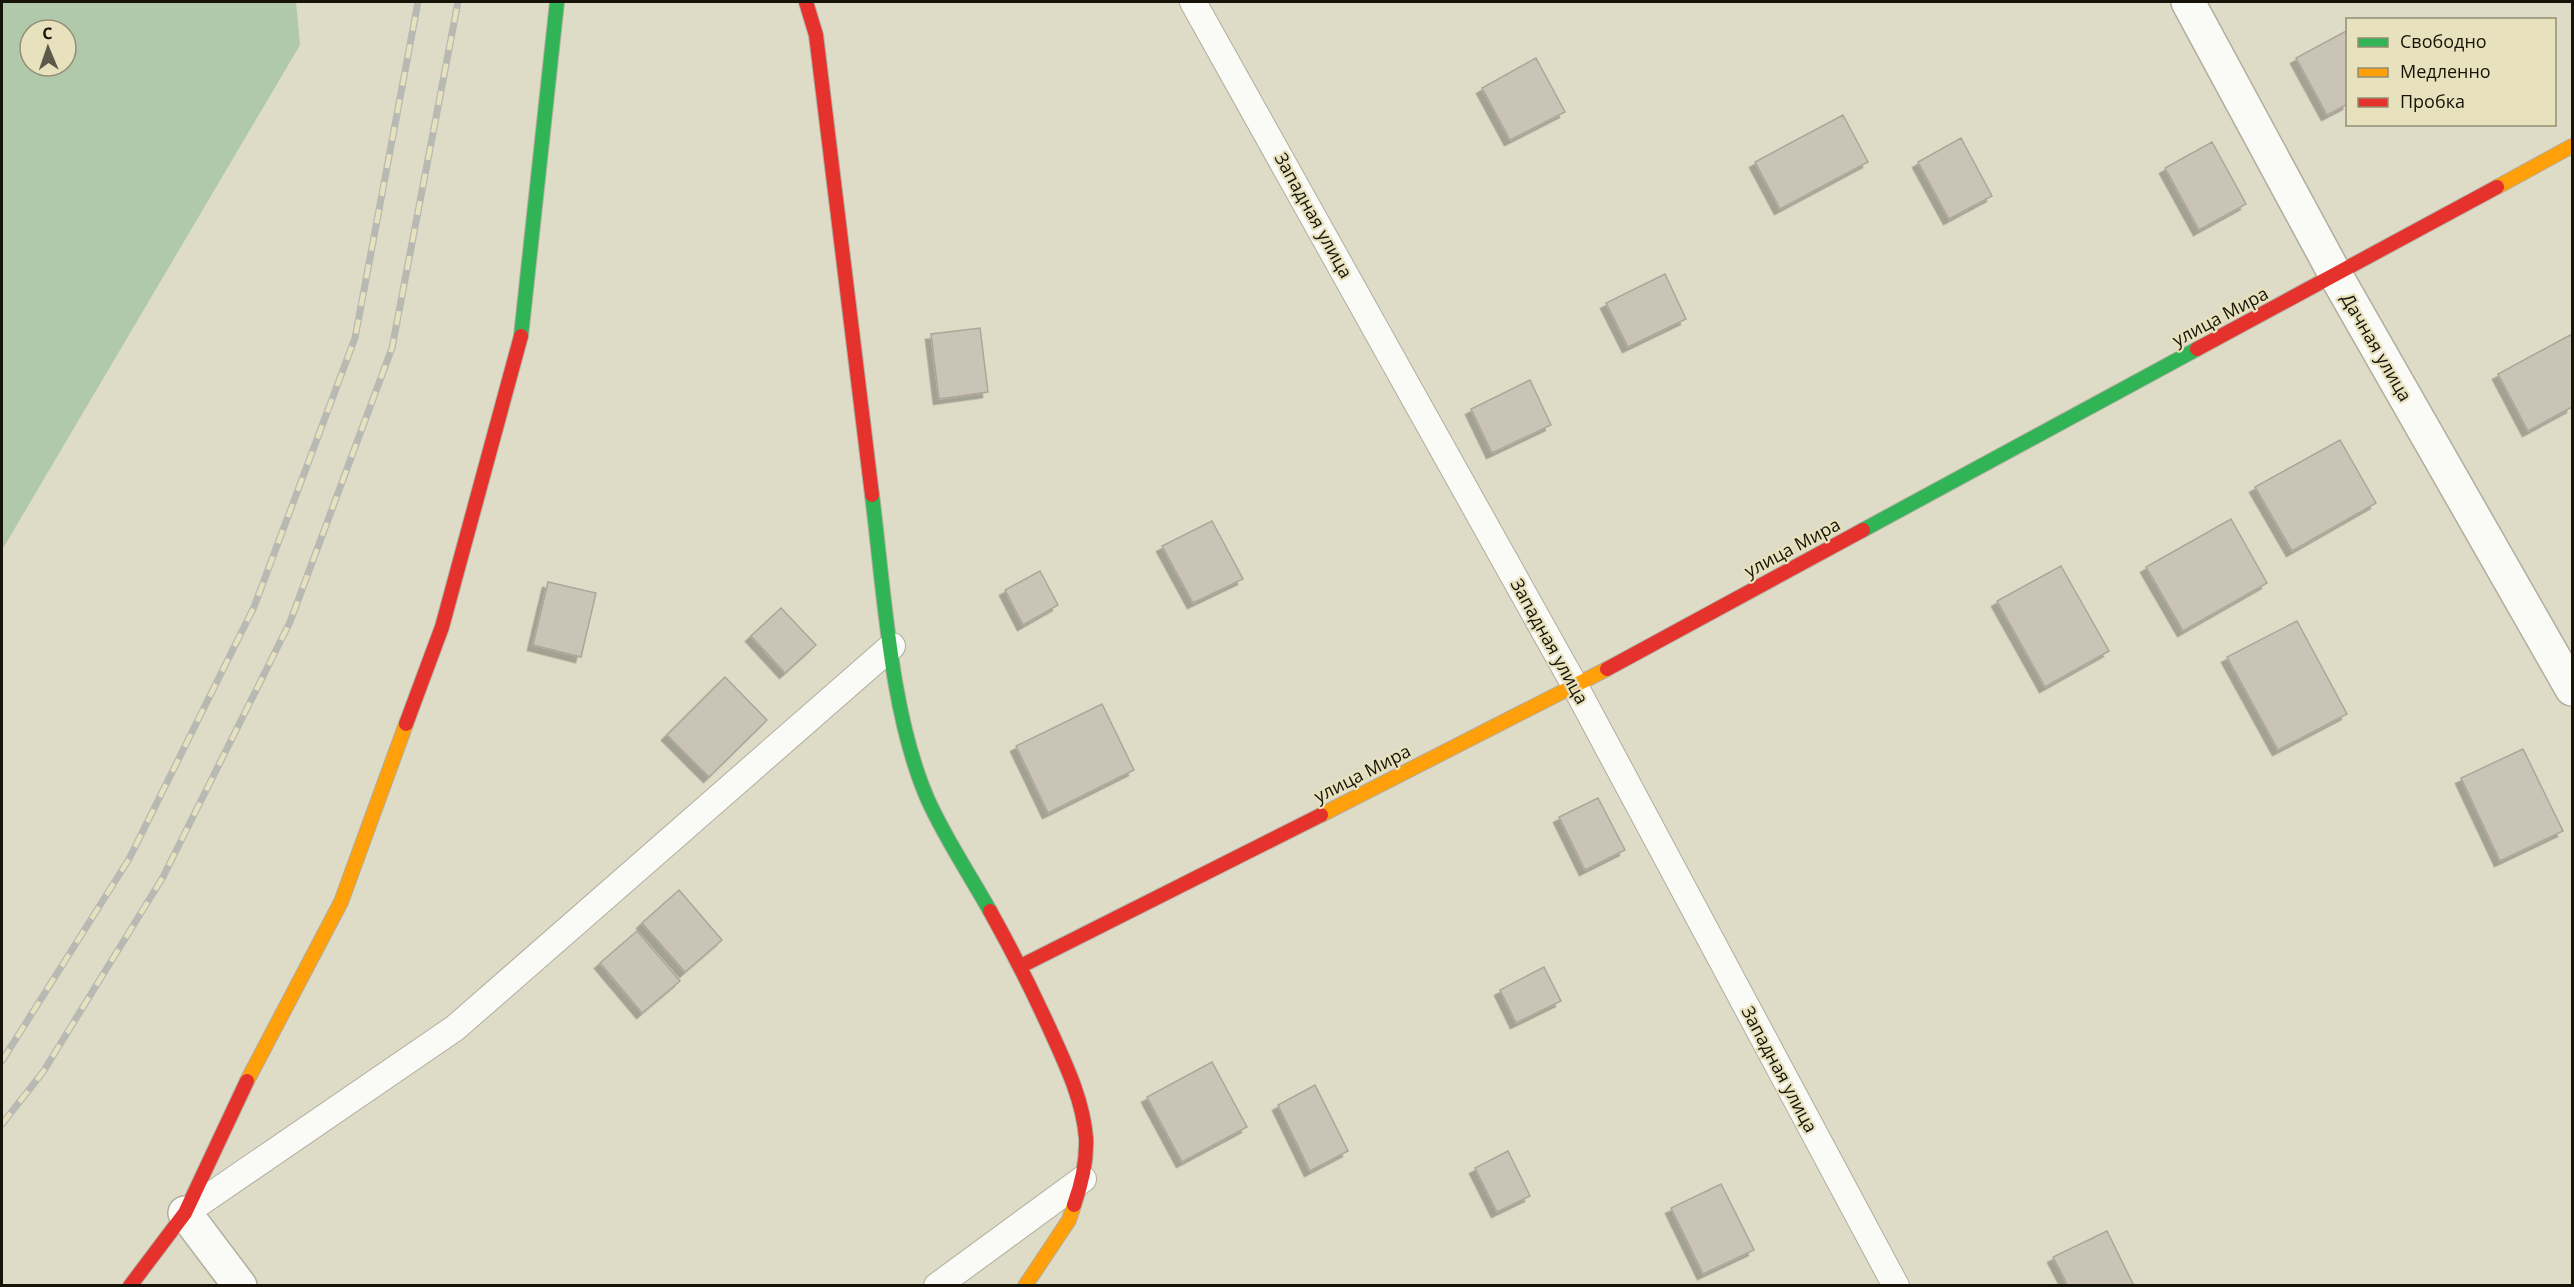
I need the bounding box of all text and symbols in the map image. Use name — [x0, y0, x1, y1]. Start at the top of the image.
north arrow — [18, 18, 78, 78]
legend — [2346, 18, 2556, 126]
text: С — [42, 22, 53, 44]
text: Свободно — [2400, 29, 2487, 53]
text: Медленно — [2400, 59, 2491, 83]
text: Пробка — [2400, 89, 2465, 113]
street label: Западная улица — [1270, 148, 1358, 282]
street label: улица Мира — [2168, 281, 2272, 351]
street label: Дачная улица — [2336, 288, 2418, 406]
street label: улица Мира — [1740, 512, 1844, 582]
street label: Западная улица — [1506, 574, 1594, 708]
street label: улица Мира — [1310, 738, 1414, 808]
street label: Западная улица — [1737, 1002, 1823, 1136]

